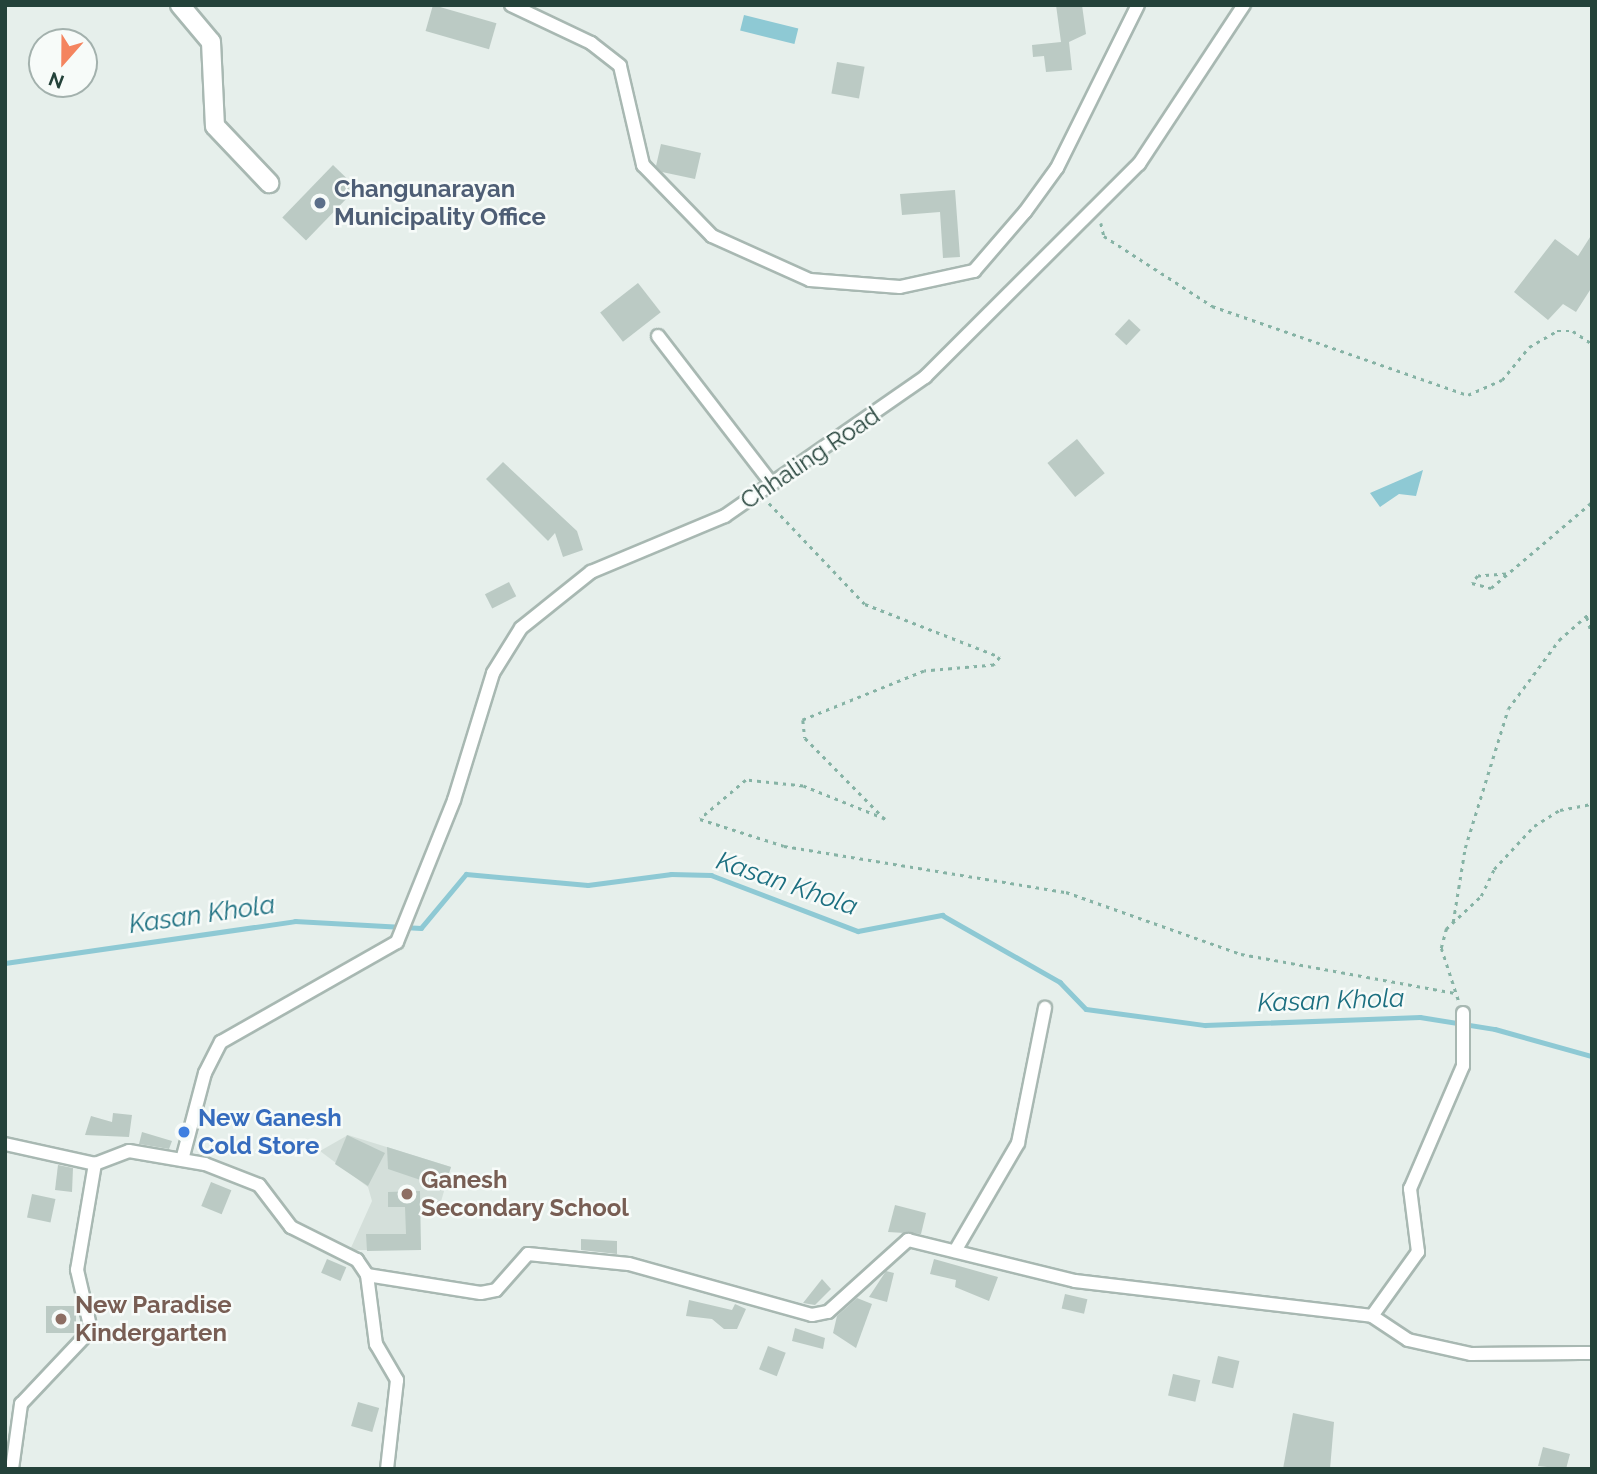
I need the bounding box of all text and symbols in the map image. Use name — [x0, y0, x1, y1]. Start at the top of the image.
north arrow — [28, 28, 98, 98]
text: N — [45, 68, 67, 94]
place label: Changunarayan Municipality Office — [334, 175, 547, 231]
marker: Changunarayan Municipality Office — [312, 195, 328, 211]
street label: Chhaling Road — [735, 401, 885, 515]
water label: Kasan Khola — [712, 845, 862, 923]
water label: Kasan Khola — [127, 889, 277, 941]
water label: Kasan Khola — [1257, 983, 1405, 1019]
place label: New Ganesh Cold Store — [198, 1104, 342, 1160]
marker: New Ganesh Cold Store — [176, 1124, 192, 1140]
place label: Ganesh Secondary School — [421, 1166, 629, 1222]
marker: Ganesh Secondary School — [399, 1186, 415, 1202]
place label: New Paradise Kindergarten — [75, 1291, 232, 1347]
marker: New Paradise Kindergarten — [53, 1311, 69, 1327]

